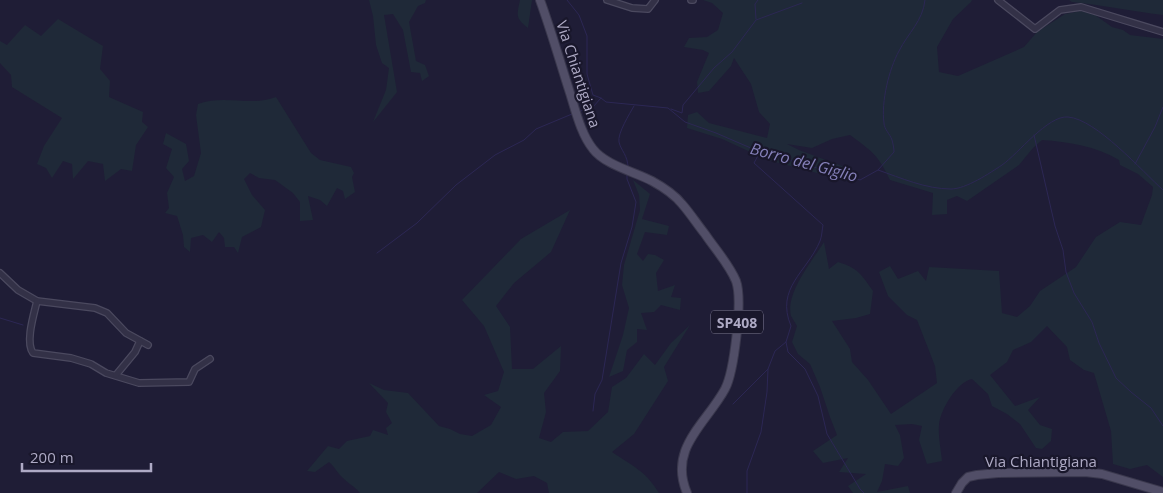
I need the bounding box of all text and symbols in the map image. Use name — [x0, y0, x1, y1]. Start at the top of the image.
street label: Via Chiantigiana — [552, 18, 606, 130]
water label: Borro del Giglio — [748, 137, 860, 187]
road number: SP408 — [711, 311, 763, 334]
scale bar — [22, 440, 151, 472]
text: 200 m — [30, 447, 74, 467]
street label: Via Chiantigiana — [985, 451, 1097, 471]

